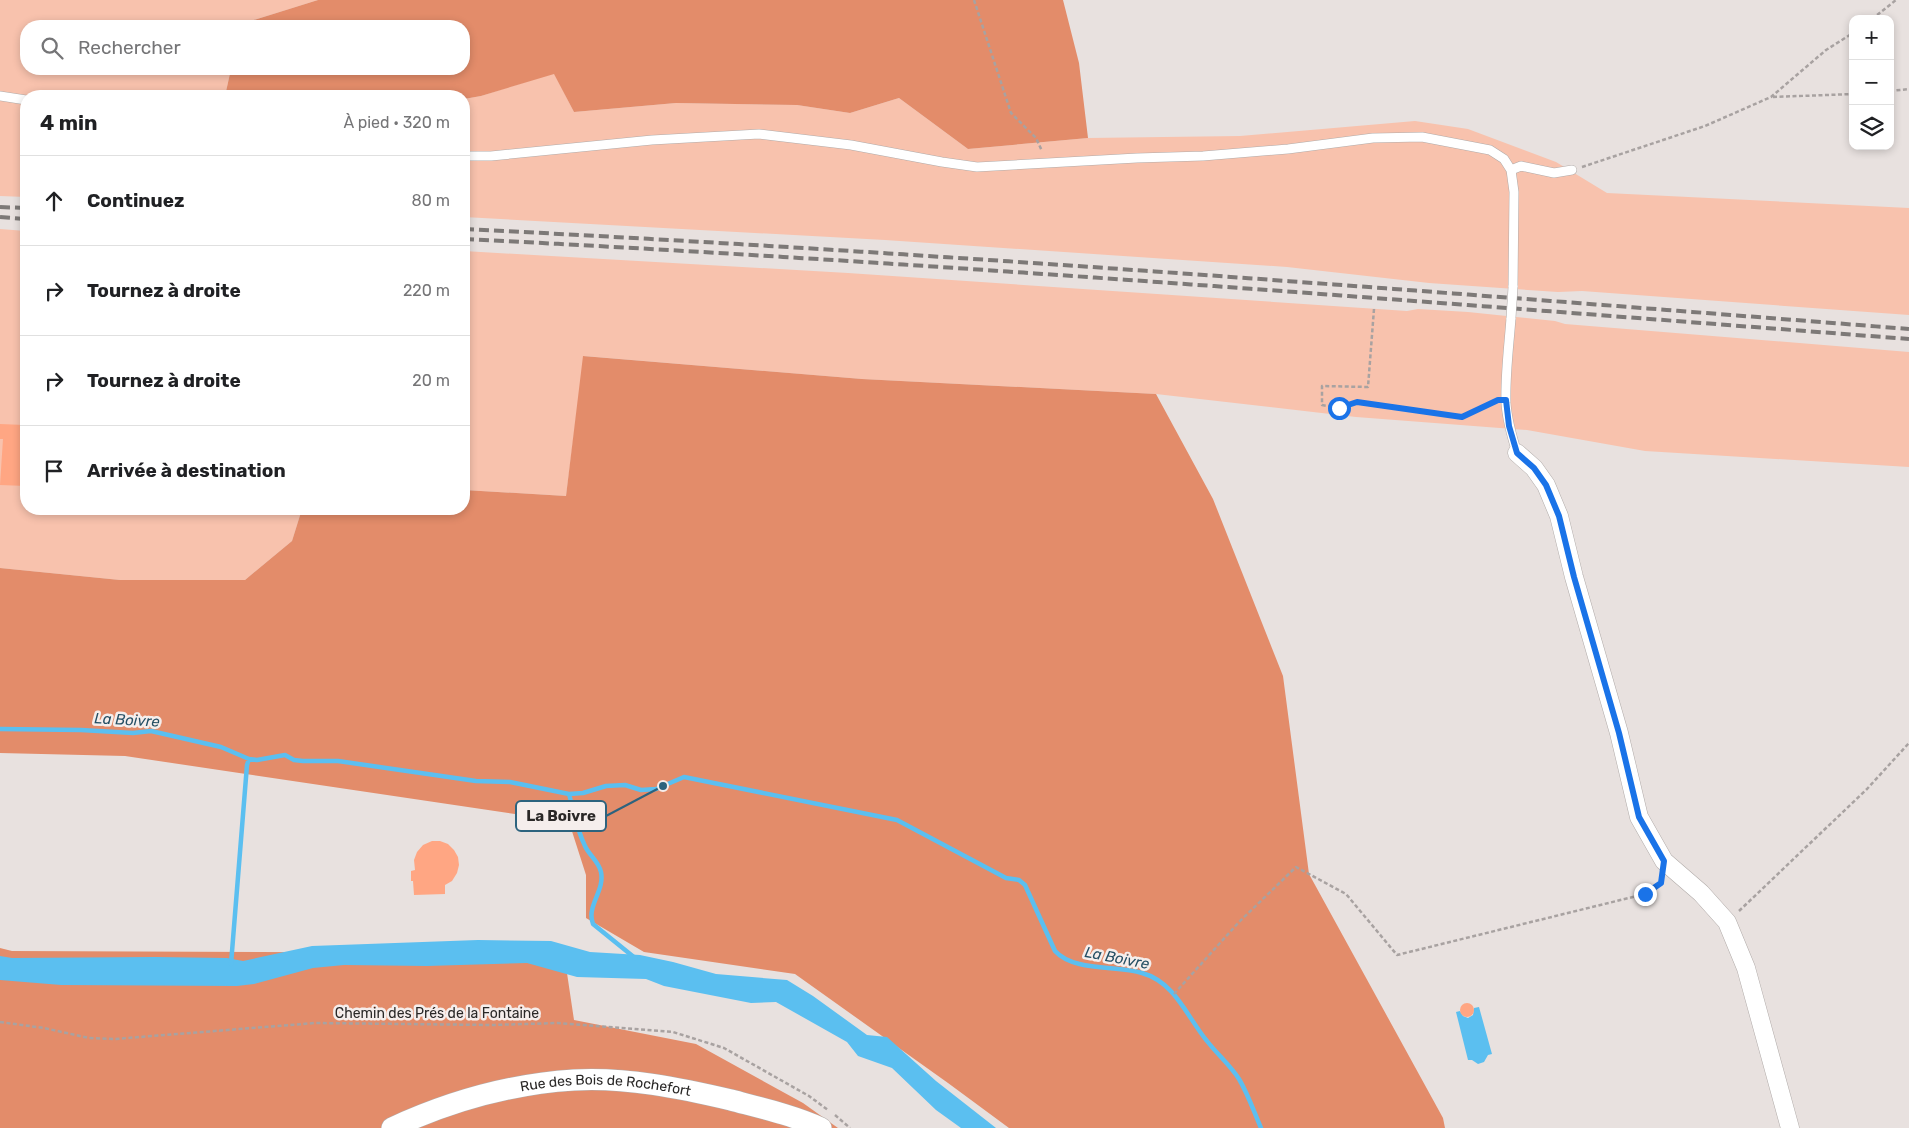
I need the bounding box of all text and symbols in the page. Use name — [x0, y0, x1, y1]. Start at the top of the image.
map controls — [1849, 15, 1894, 150]
button: + — [1849, 15, 1894, 60]
search box — [20, 20, 470, 75]
icon: search — [38, 34, 66, 62]
text: Rechercher — [78, 36, 181, 59]
button: − — [1849, 60, 1894, 105]
button: layers — [1849, 105, 1894, 150]
text: 4 min — [40, 110, 98, 135]
text: À pied · 320 m — [343, 113, 450, 132]
icon: ahead — [40, 187, 68, 215]
text: Continuez — [87, 189, 185, 212]
text: 80 m — [412, 191, 450, 210]
icon: right — [40, 277, 68, 305]
text: Tournez à droite — [87, 279, 241, 302]
text: 220 m — [403, 281, 450, 300]
icon: right — [40, 367, 68, 395]
text: Tournez à droite — [87, 369, 241, 392]
text: 20 m — [412, 371, 450, 390]
route start — [1328, 397, 1351, 420]
icon: arrive — [40, 457, 68, 485]
text: Arrivée à destination — [87, 459, 286, 482]
water label: La Boivre — [94, 709, 161, 731]
callout: La Boivre — [516, 801, 606, 831]
text: La Boivre — [526, 807, 596, 825]
route end — [1634, 883, 1657, 906]
water label: La Boivre — [1083, 943, 1151, 973]
street label: Chemin des Prés de la Fontaine — [335, 1005, 539, 1022]
street label: Rue des Bois de Rochefort — [519, 1071, 693, 1100]

